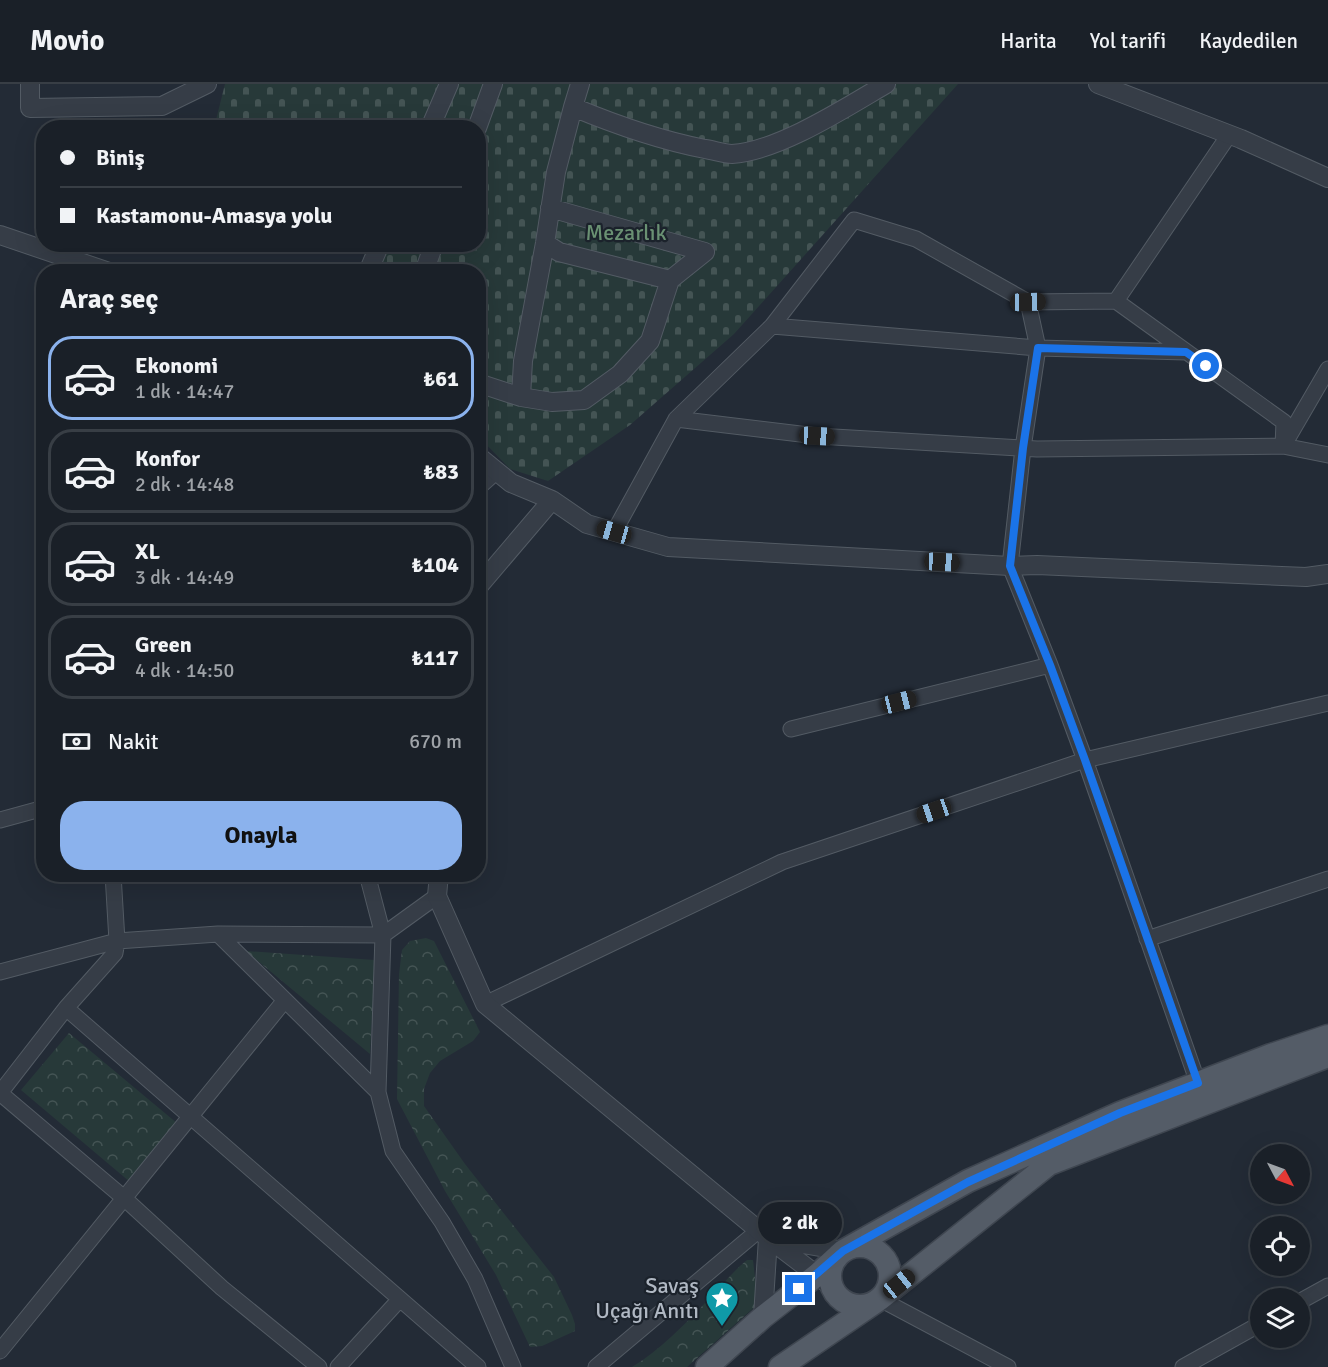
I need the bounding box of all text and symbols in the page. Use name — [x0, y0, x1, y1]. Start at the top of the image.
text: Movio — [30, 24, 104, 58]
text: Harita — [1000, 28, 1057, 54]
text: Yol tarifi — [1090, 28, 1166, 54]
text: Kaydedilen — [1199, 28, 1298, 54]
text: Biniş — [96, 144, 144, 171]
text: Kastamonu-Amasya yolu — [96, 202, 332, 229]
park label: Mezarlık — [585, 219, 667, 246]
text: Araç seç — [60, 283, 158, 316]
car — [1010, 293, 1046, 311]
icon: car — [63, 351, 117, 405]
text: Ekonomi — [135, 352, 218, 379]
route start — [1192, 352, 1219, 379]
text: ₺61 — [423, 365, 459, 392]
text: 1 dk · 14:47 — [135, 379, 234, 404]
car — [799, 426, 835, 446]
icon: car — [63, 444, 117, 498]
text: Konfor — [135, 445, 200, 472]
text: ₺83 — [423, 458, 459, 485]
text: 2 dk · 14:48 — [135, 472, 234, 497]
car — [594, 518, 634, 546]
icon: car — [63, 537, 117, 591]
text: XL — [135, 538, 160, 565]
text: ₺104 — [411, 551, 459, 578]
car — [924, 552, 960, 572]
text: 3 dk · 14:49 — [135, 565, 234, 590]
icon: car — [63, 630, 117, 684]
text: Green — [135, 631, 192, 658]
text: ₺117 — [411, 644, 459, 671]
text: 4 dk · 14:50 — [135, 658, 234, 683]
car — [879, 689, 919, 715]
icon: cash — [60, 725, 93, 758]
text: Nakit — [108, 728, 159, 755]
text: 670 m — [409, 729, 462, 754]
car — [914, 797, 954, 825]
button: Onayla — [60, 801, 462, 870]
north arrow — [1250, 1144, 1310, 1204]
map controls — [1250, 1144, 1310, 1348]
callout: 2 dk — [757, 1202, 841, 1244]
text: 2 dk — [782, 1210, 818, 1235]
button: locate — [1250, 1216, 1310, 1276]
car — [879, 1266, 919, 1302]
place label: Savaş Uçağı Anıtı — [595, 1272, 699, 1324]
route end — [785, 1275, 812, 1302]
place icon: Savaş Uçağı Anıtı — [704, 1280, 740, 1327]
button: layers — [1250, 1288, 1310, 1348]

